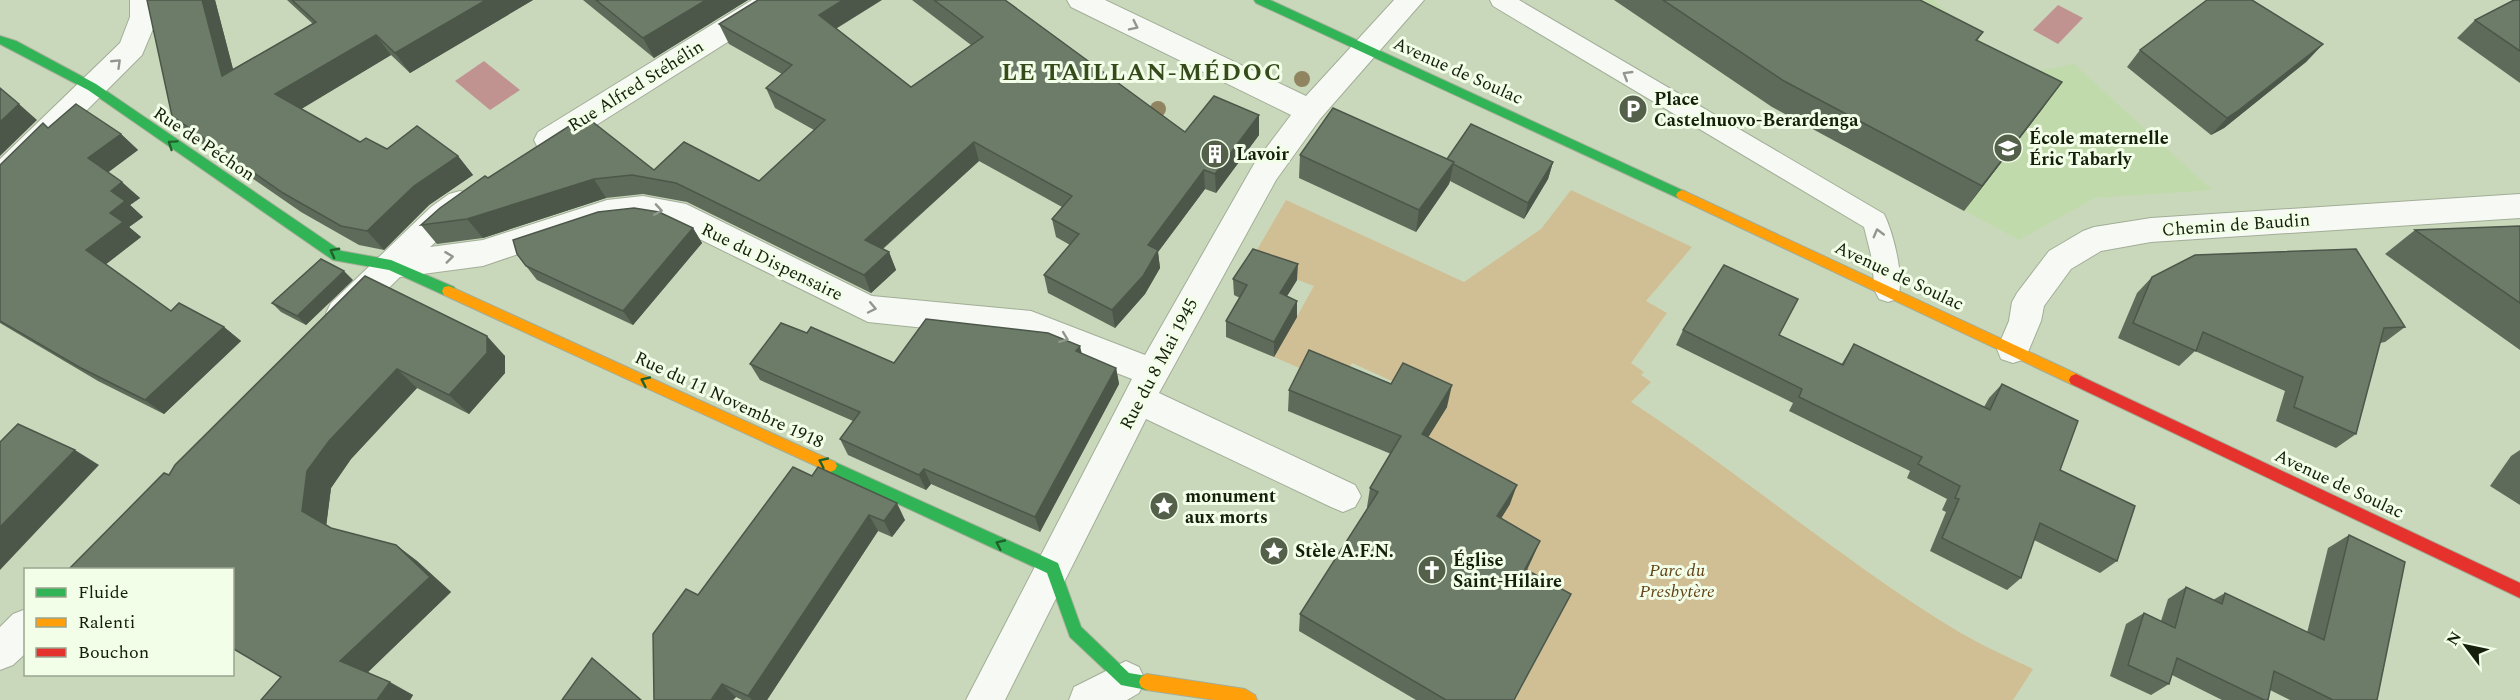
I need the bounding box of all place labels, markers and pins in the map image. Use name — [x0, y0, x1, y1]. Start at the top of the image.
place label: Place Castelnuovo-Berardenga — [1654, 86, 1859, 134]
parking icon: Place Castelnuovo-Berardenga — [1617, 93, 1649, 125]
place label: École maternelle Éric Tabarly — [2029, 125, 2169, 173]
school or university icon: École maternelle Éric Tabarly — [1992, 132, 2024, 164]
building icon: Lavoir — [1199, 138, 1231, 170]
place label: Lavoir — [1236, 141, 1289, 168]
place label: monument aux morts — [1185, 483, 1276, 531]
place icon: monument aux morts — [1148, 490, 1180, 522]
place icon: Stèle A.F.N. — [1258, 535, 1290, 567]
place label: Stèle A.F.N. — [1295, 538, 1394, 565]
place label: Église Saint-Hilaire — [1453, 547, 1562, 595]
church icon: Église Saint-Hilaire — [1416, 554, 1448, 586]

